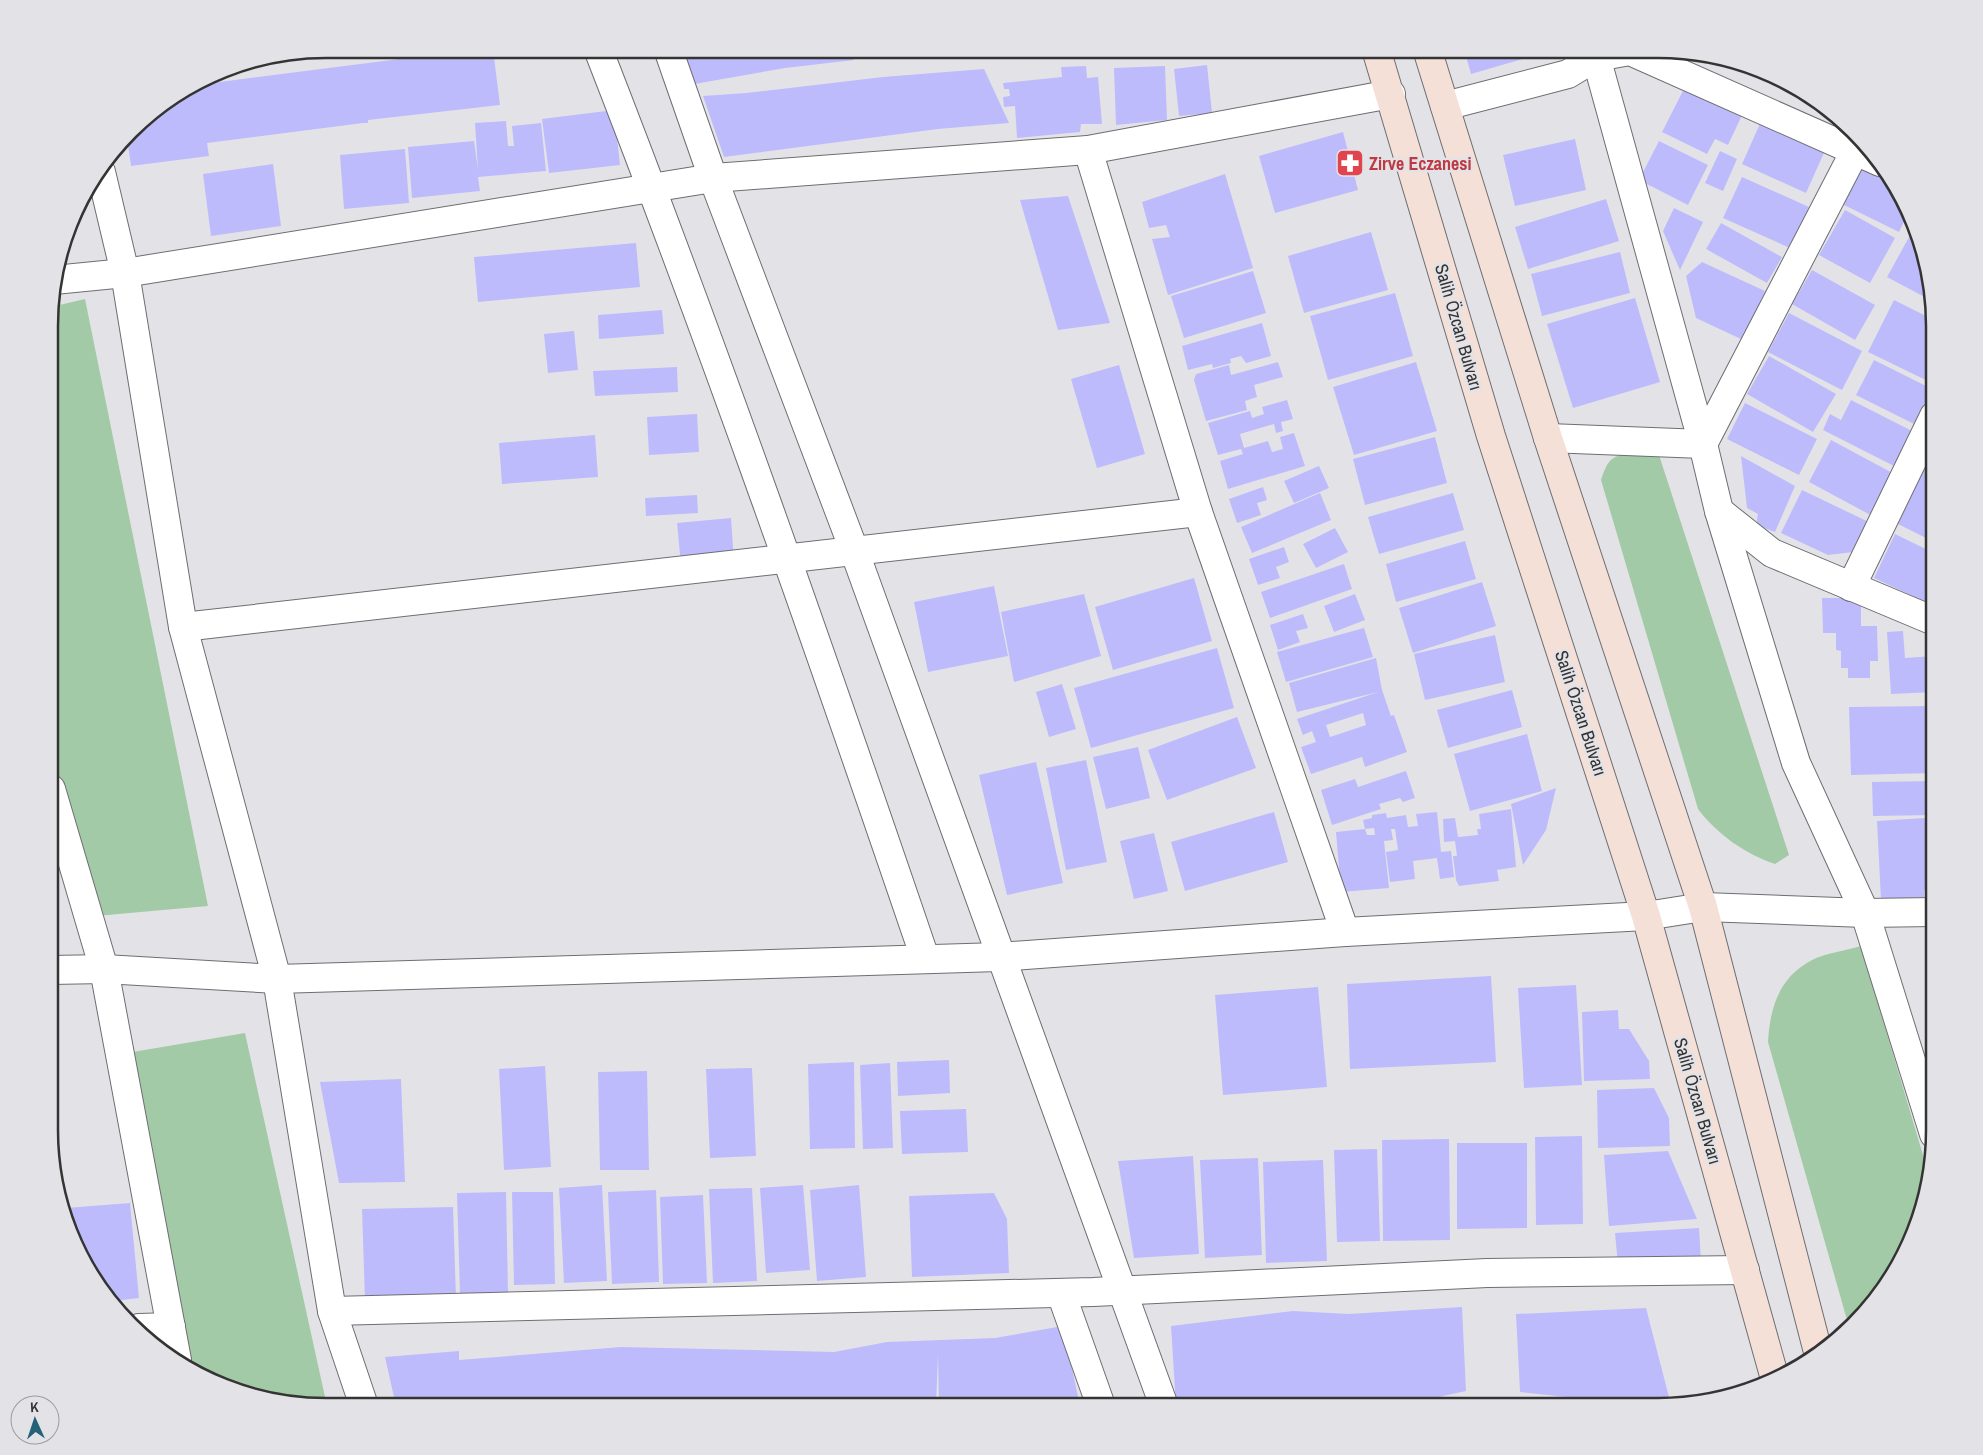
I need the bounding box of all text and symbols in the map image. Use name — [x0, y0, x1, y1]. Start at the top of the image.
pharmacy icon: Zirve Eczanesi — [1335, 148, 1365, 178]
place label: Zirve Eczanesi — [1369, 151, 1472, 176]
street label: Salih Özcan Bulvarı — [1429, 261, 1489, 393]
street label: Salih Özcan Bulvarı — [1549, 647, 1613, 779]
street label: Salih Özcan Bulvarı — [1668, 1035, 1728, 1167]
north arrow — [10, 1395, 60, 1445]
text: K — [30, 1398, 40, 1416]

